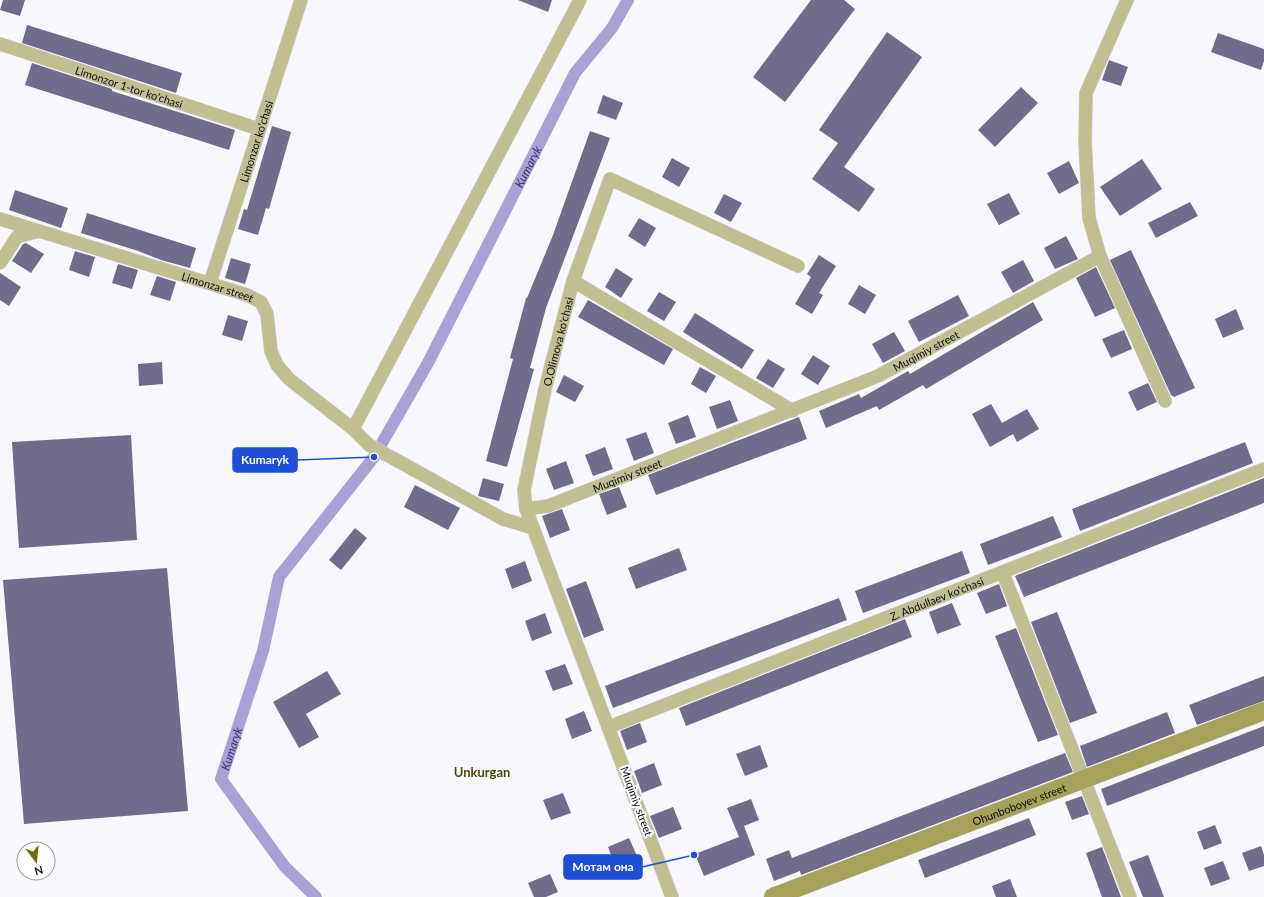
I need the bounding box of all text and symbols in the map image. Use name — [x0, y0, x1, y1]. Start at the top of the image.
street label: Limonzor 1-tor ko'chasi — [74, 63, 185, 110]
street label: Limonzor ko'chasi — [236, 98, 275, 184]
water label: Kumaryk — [511, 143, 544, 190]
street label: Limonzar street — [180, 269, 256, 304]
street label: O.Olimova ko'chasi — [540, 295, 575, 387]
street label: Muqimiy street — [890, 327, 961, 373]
callout: Kumaryk — [233, 448, 297, 472]
text: Kumaryk — [241, 452, 290, 467]
street label: Muqimiy street — [591, 455, 663, 494]
street label: Z. Abdullaev ko'chasi — [888, 574, 986, 622]
water label: Kumaryk — [217, 725, 245, 772]
district label: Unkurgan — [454, 764, 510, 780]
street label: Muqimiy street — [618, 764, 656, 838]
street label: Ohunboboyev street — [970, 780, 1068, 827]
north arrow — [16, 841, 56, 881]
callout: Мотам она — [564, 855, 642, 879]
text: Мотам она — [572, 859, 634, 874]
text: N — [33, 864, 45, 879]

